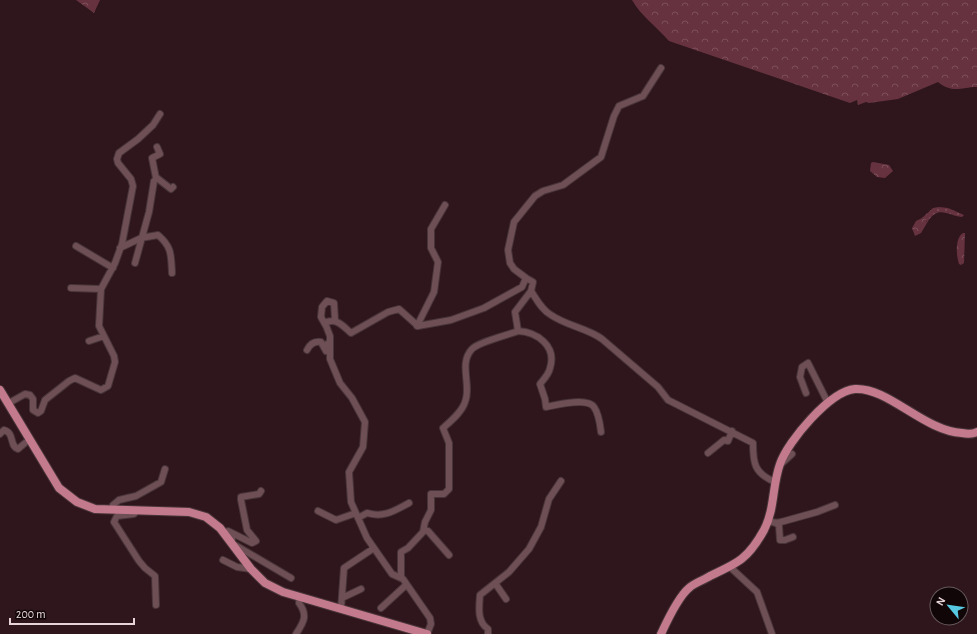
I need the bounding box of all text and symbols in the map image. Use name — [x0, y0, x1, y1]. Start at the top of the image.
north arrow — [929, 586, 969, 626]
text: N — [934, 595, 947, 607]
scale bar — [10, 600, 134, 626]
text: 200 m — [16, 608, 46, 620]

